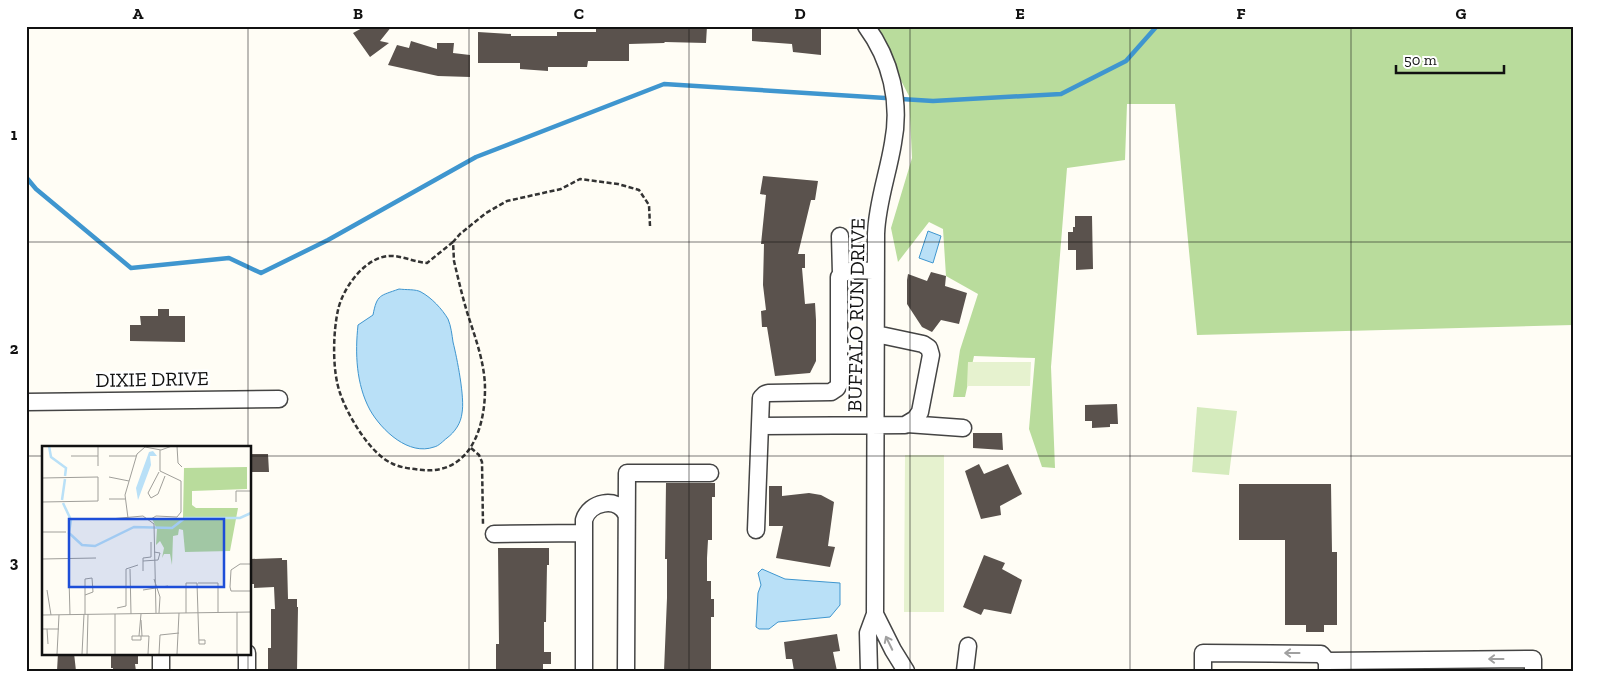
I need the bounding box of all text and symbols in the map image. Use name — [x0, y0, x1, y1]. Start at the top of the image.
text: A — [133, 4, 144, 23]
text: B — [353, 4, 363, 23]
text: C — [574, 4, 584, 23]
text: D — [794, 4, 806, 23]
text: E — [1015, 4, 1025, 23]
text: F — [1236, 4, 1246, 23]
text: G — [1456, 4, 1467, 23]
scale bar — [1396, 42, 1504, 74]
text: 50 m — [1404, 51, 1437, 69]
text: 1 — [11, 125, 18, 144]
street label: BUFFALO RUN DRIVE — [842, 218, 870, 412]
text: 2 — [10, 339, 19, 358]
street label: DIXIE DRIVE — [95, 366, 209, 392]
inset map — [42, 446, 251, 654]
text: 3 — [10, 553, 19, 572]
one-way arrow — [884, 636, 894, 651]
one-way arrow — [1284, 648, 1300, 658]
one-way arrow — [1488, 654, 1504, 664]

